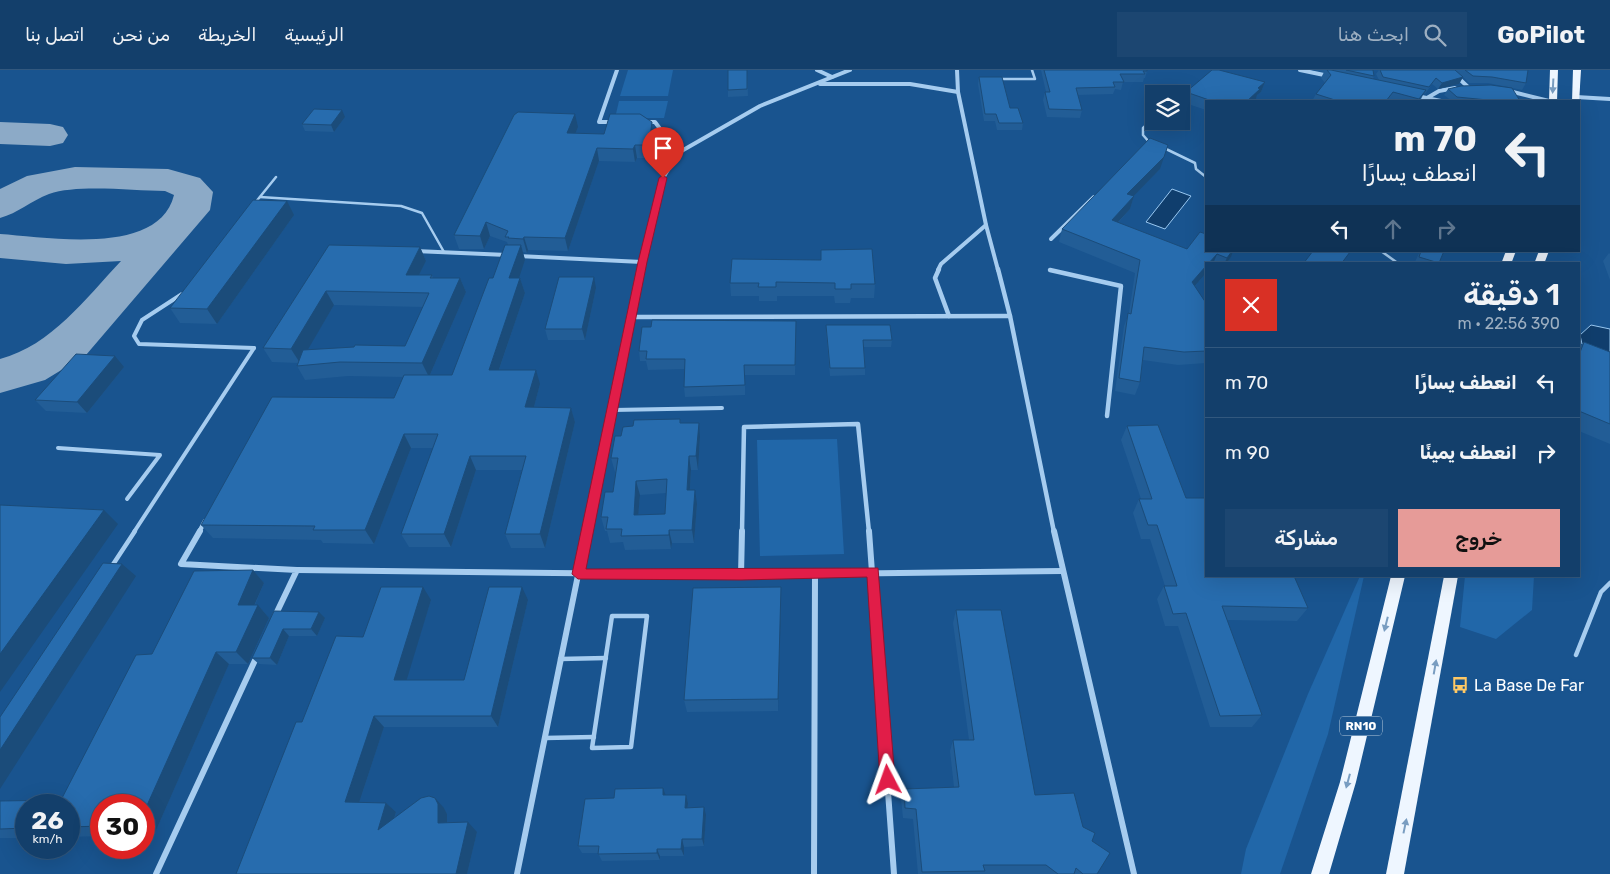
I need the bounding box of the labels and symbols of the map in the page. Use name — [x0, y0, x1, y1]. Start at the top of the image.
one-way arrow — [1549, 78, 1557, 94]
pin — [642, 127, 684, 178]
one-way arrow — [1382, 616, 1390, 631]
one-way arrow — [1431, 658, 1439, 674]
bus stop icon: La Base De Far — [1450, 675, 1470, 695]
place label: La Base De Far — [1474, 676, 1584, 695]
road number: RN10 — [1340, 716, 1382, 736]
position arrow — [861, 753, 913, 805]
one-way arrow — [1343, 774, 1351, 789]
speed limit sign: 30 — [90, 794, 155, 859]
one-way arrow — [1401, 818, 1409, 834]

